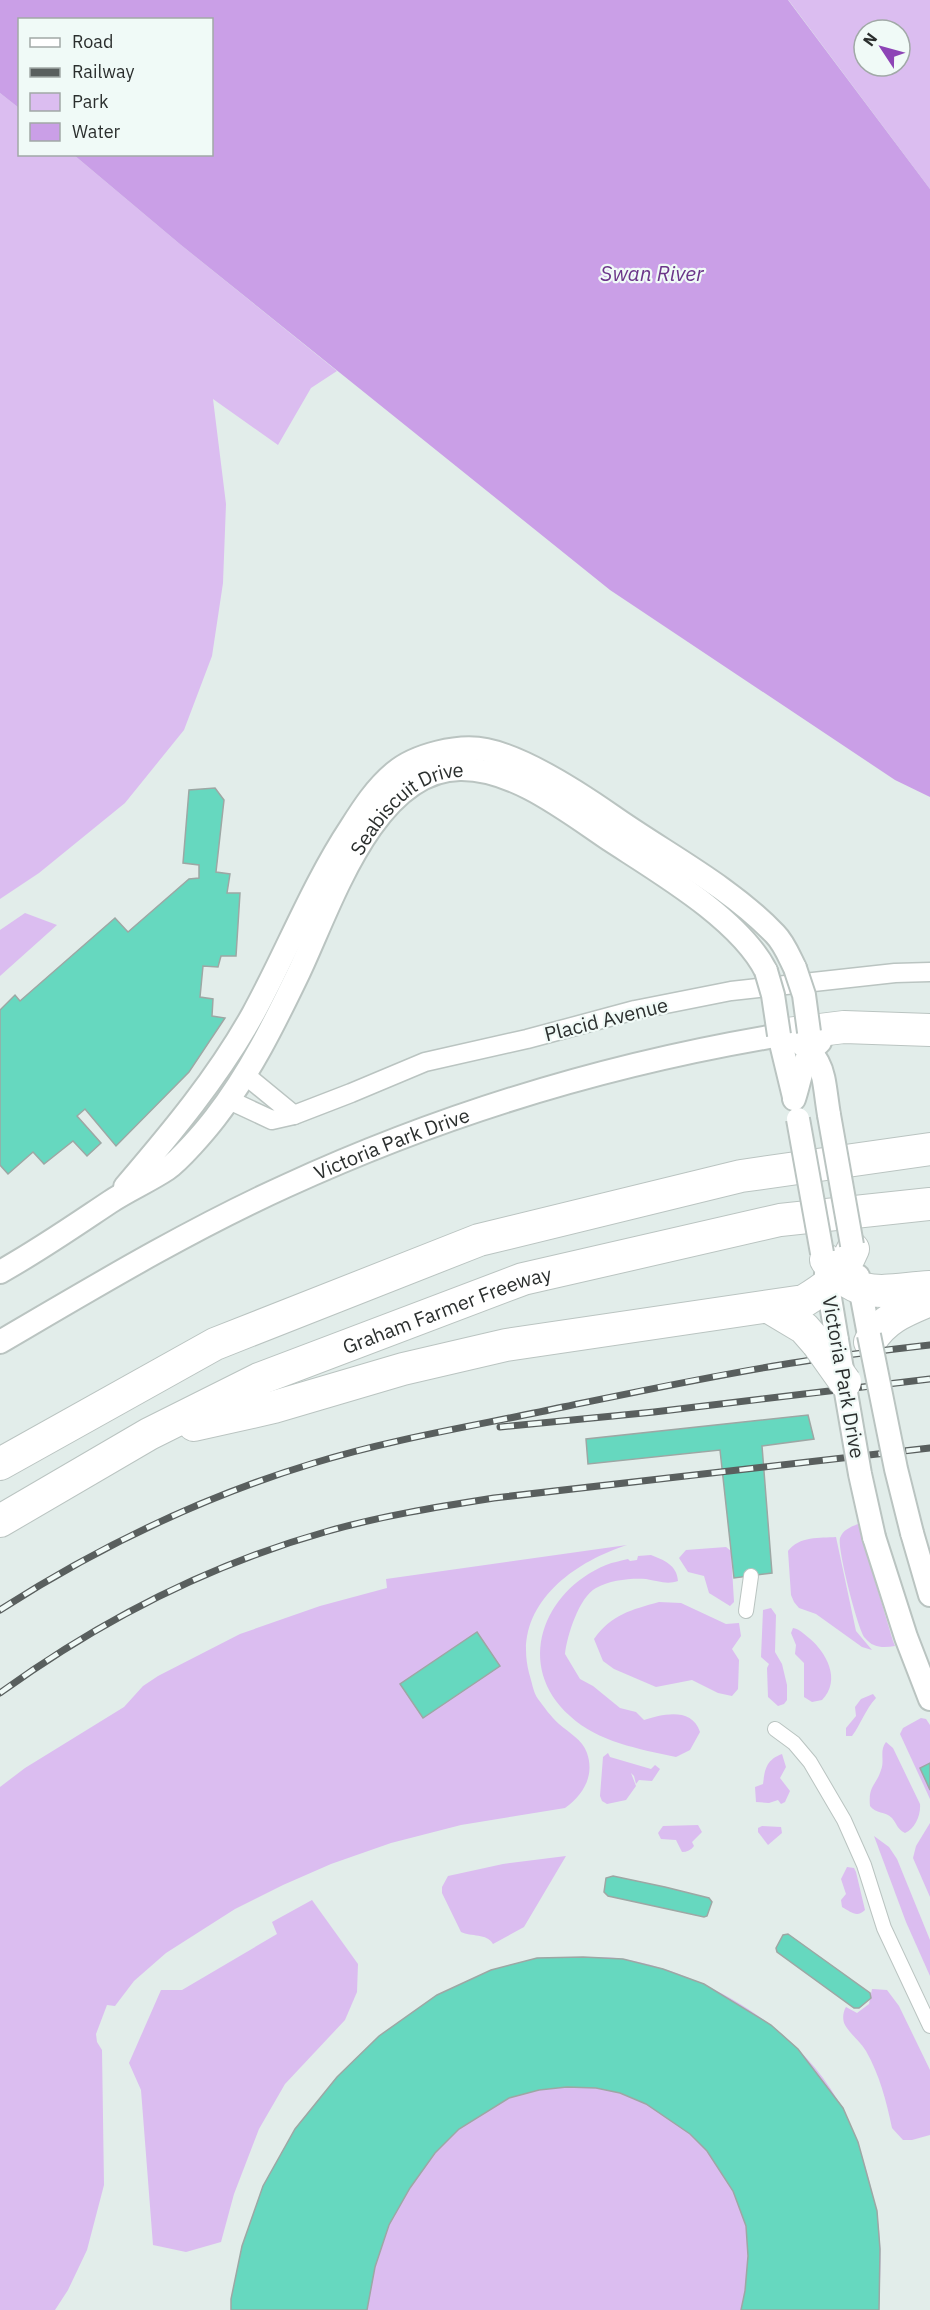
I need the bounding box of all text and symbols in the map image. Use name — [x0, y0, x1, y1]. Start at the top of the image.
legend — [18, 18, 213, 156]
north arrow — [852, 18, 912, 78]
text: N — [858, 29, 881, 50]
text: Road — [72, 30, 113, 53]
text: Railway — [72, 60, 134, 83]
text: Park — [72, 90, 109, 113]
text: Water — [72, 120, 121, 143]
water label: Swan River — [600, 259, 705, 287]
street label: Seabiscuit Drive — [343, 755, 464, 860]
street label: Placid Avenue — [541, 991, 671, 1047]
street label: Victoria Park Drive — [309, 1101, 473, 1185]
street label: Graham Farmer Freeway — [338, 1259, 554, 1360]
street label: Victoria Park Drive — [816, 1294, 872, 1460]

